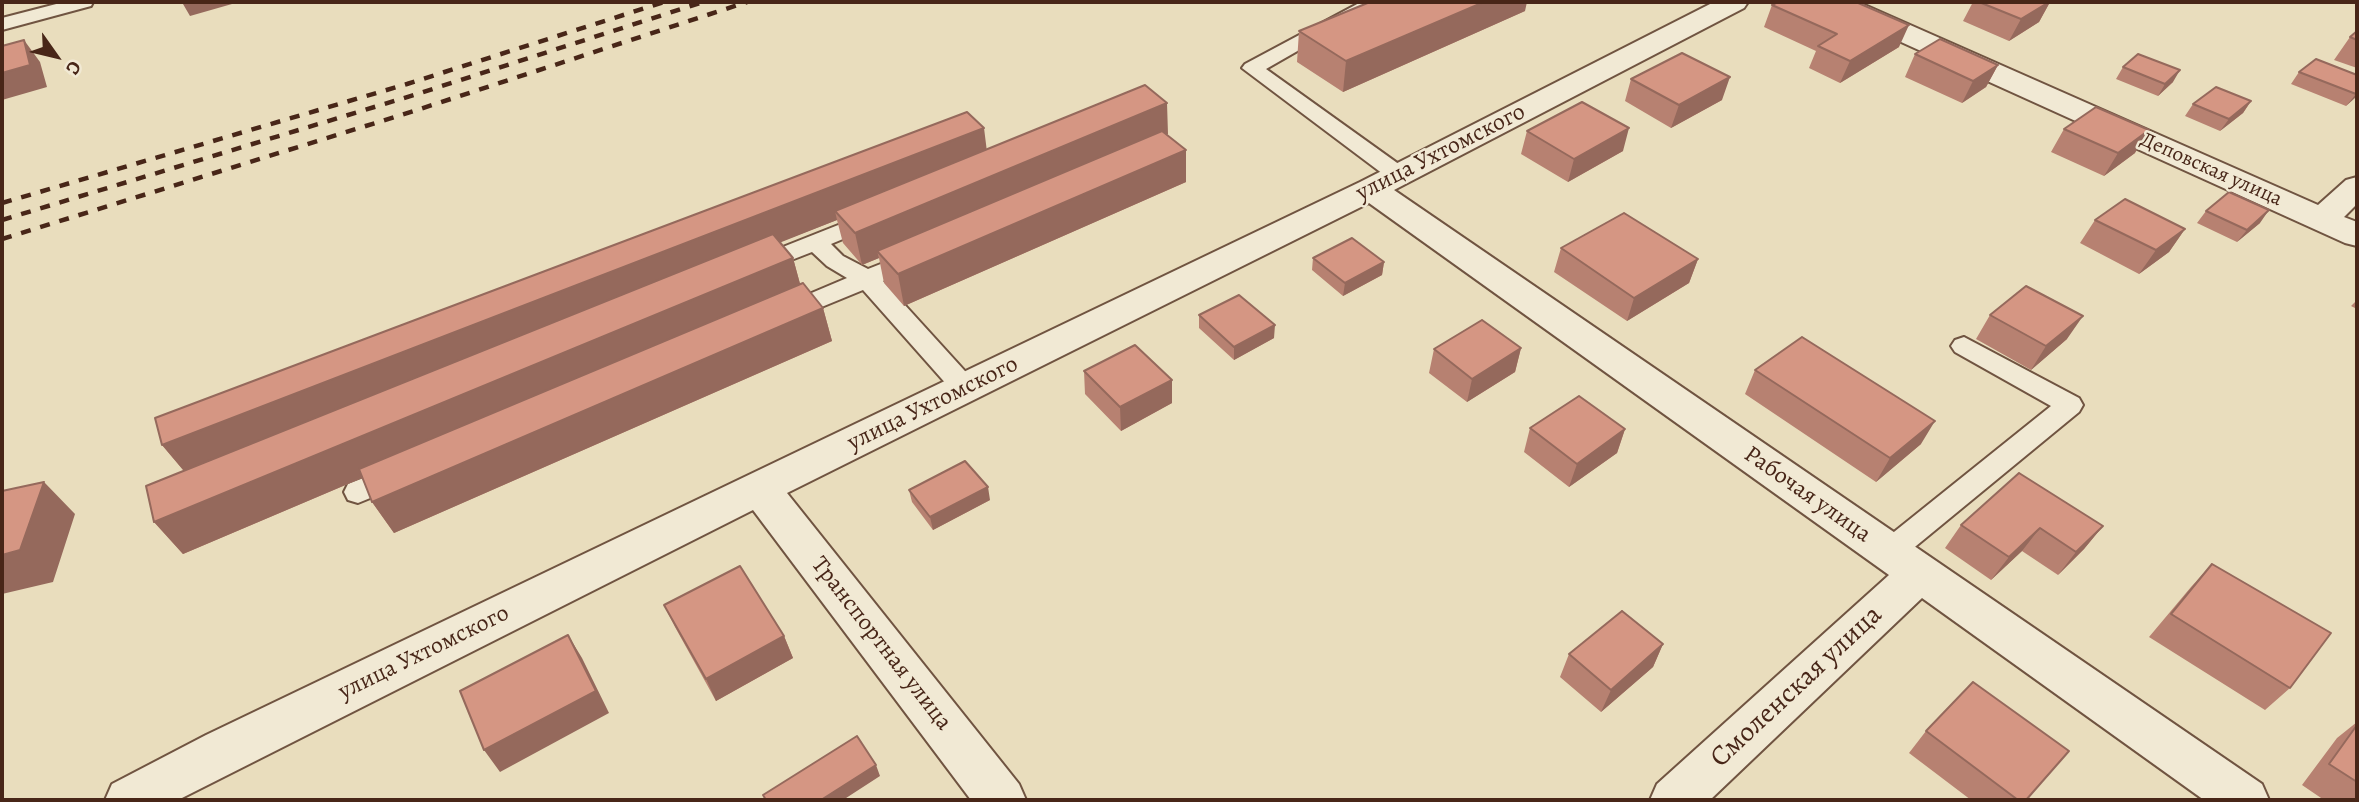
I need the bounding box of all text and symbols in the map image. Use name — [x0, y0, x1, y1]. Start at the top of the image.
north arrow — [21, 21, 91, 91]
text: С — [59, 56, 87, 80]
street label: улица Ухтомского — [1351, 98, 1531, 208]
street label: Деповская улица — [2136, 127, 2286, 213]
street label: улица Ухтомского — [843, 350, 1023, 458]
street label: Рабочая улица — [1738, 441, 1876, 549]
street label: Транспортная улица — [804, 552, 958, 736]
street label: улица Ухтомского — [334, 599, 514, 707]
street label: Смоленская улица — [1704, 599, 1890, 775]

